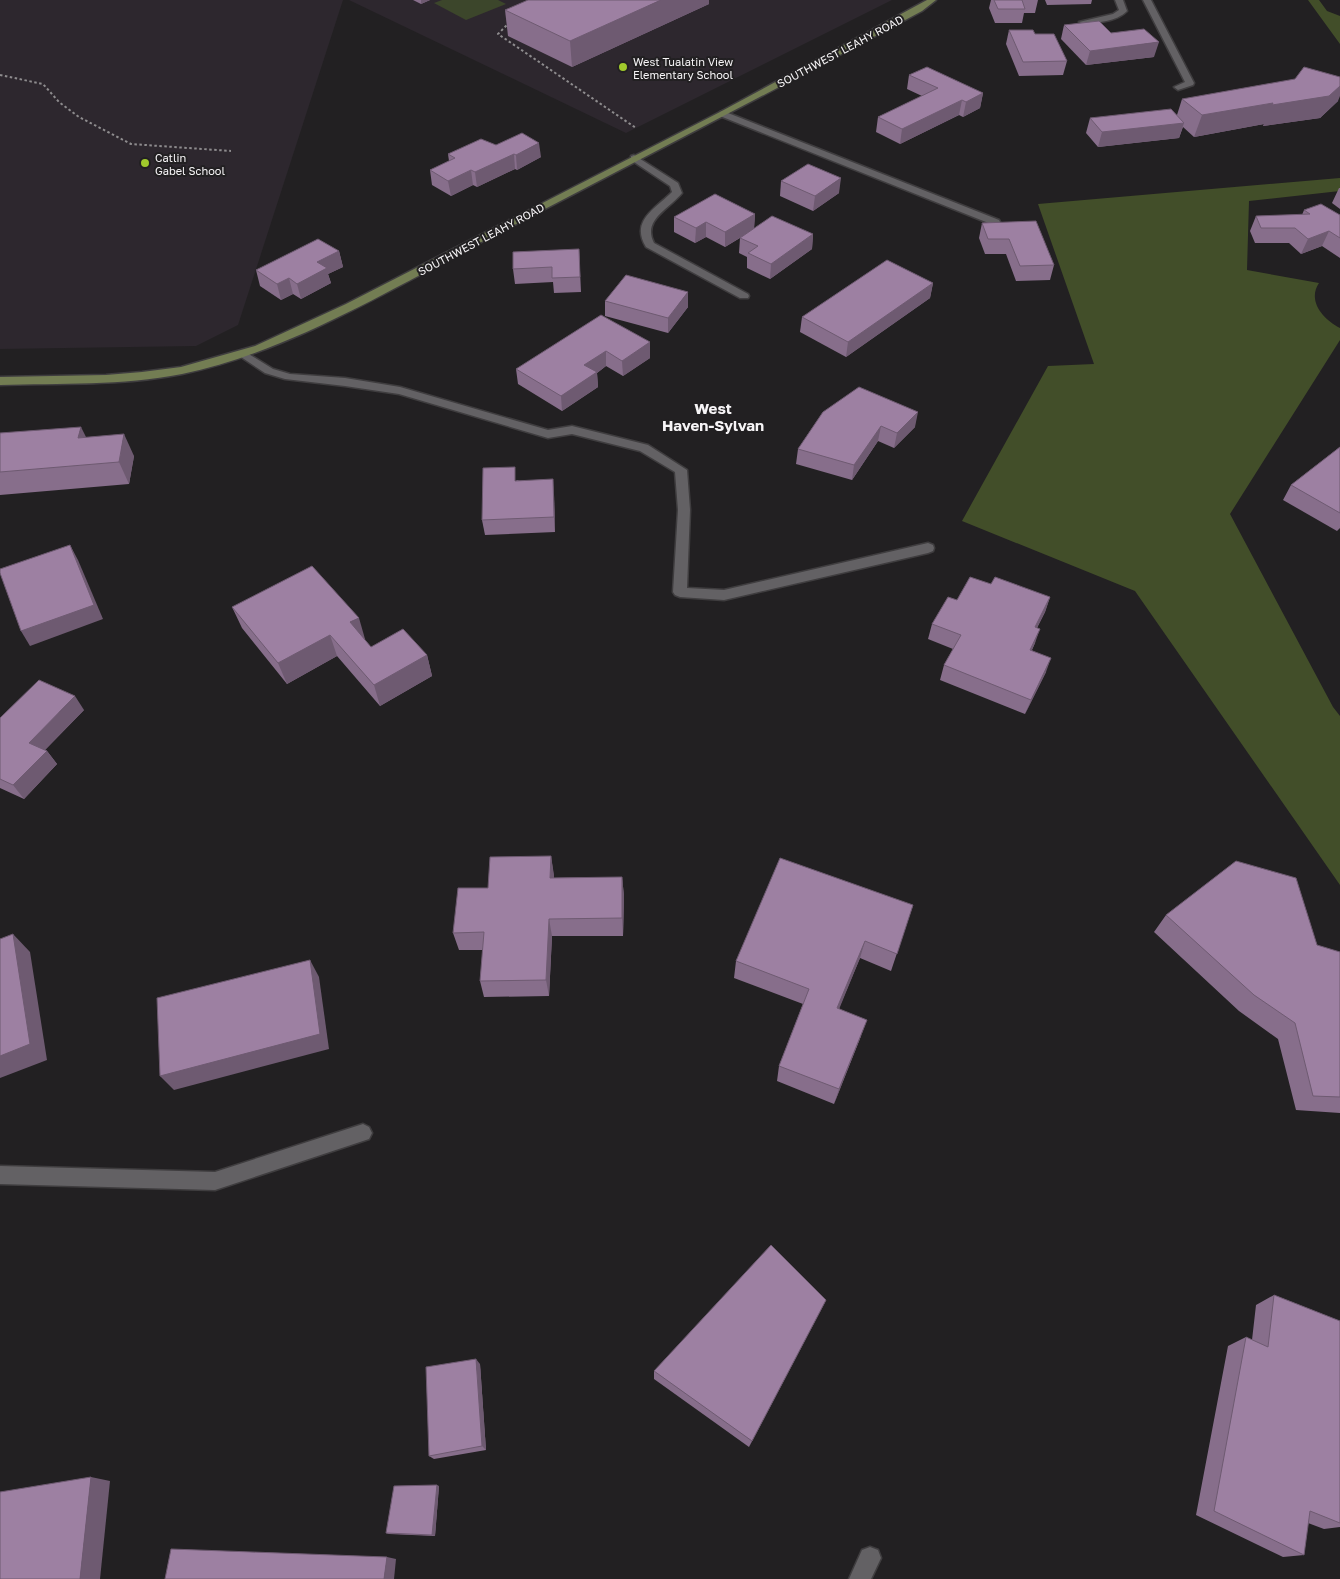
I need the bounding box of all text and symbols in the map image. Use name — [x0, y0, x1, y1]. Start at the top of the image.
street label: SOUTHWEST LEAHY ROAD — [775, 12, 906, 90]
place label: West Tualatin View Elementary School — [633, 55, 733, 81]
marker: West Tualatin View Elementary School — [617, 61, 629, 73]
place label: Catlin Gabel School — [155, 151, 225, 177]
marker: Catlin Gabel School — [139, 157, 151, 169]
street label: SOUTHWEST LEAHY ROAD — [416, 200, 547, 278]
district label: West Haven-Sylvan — [662, 399, 764, 434]

